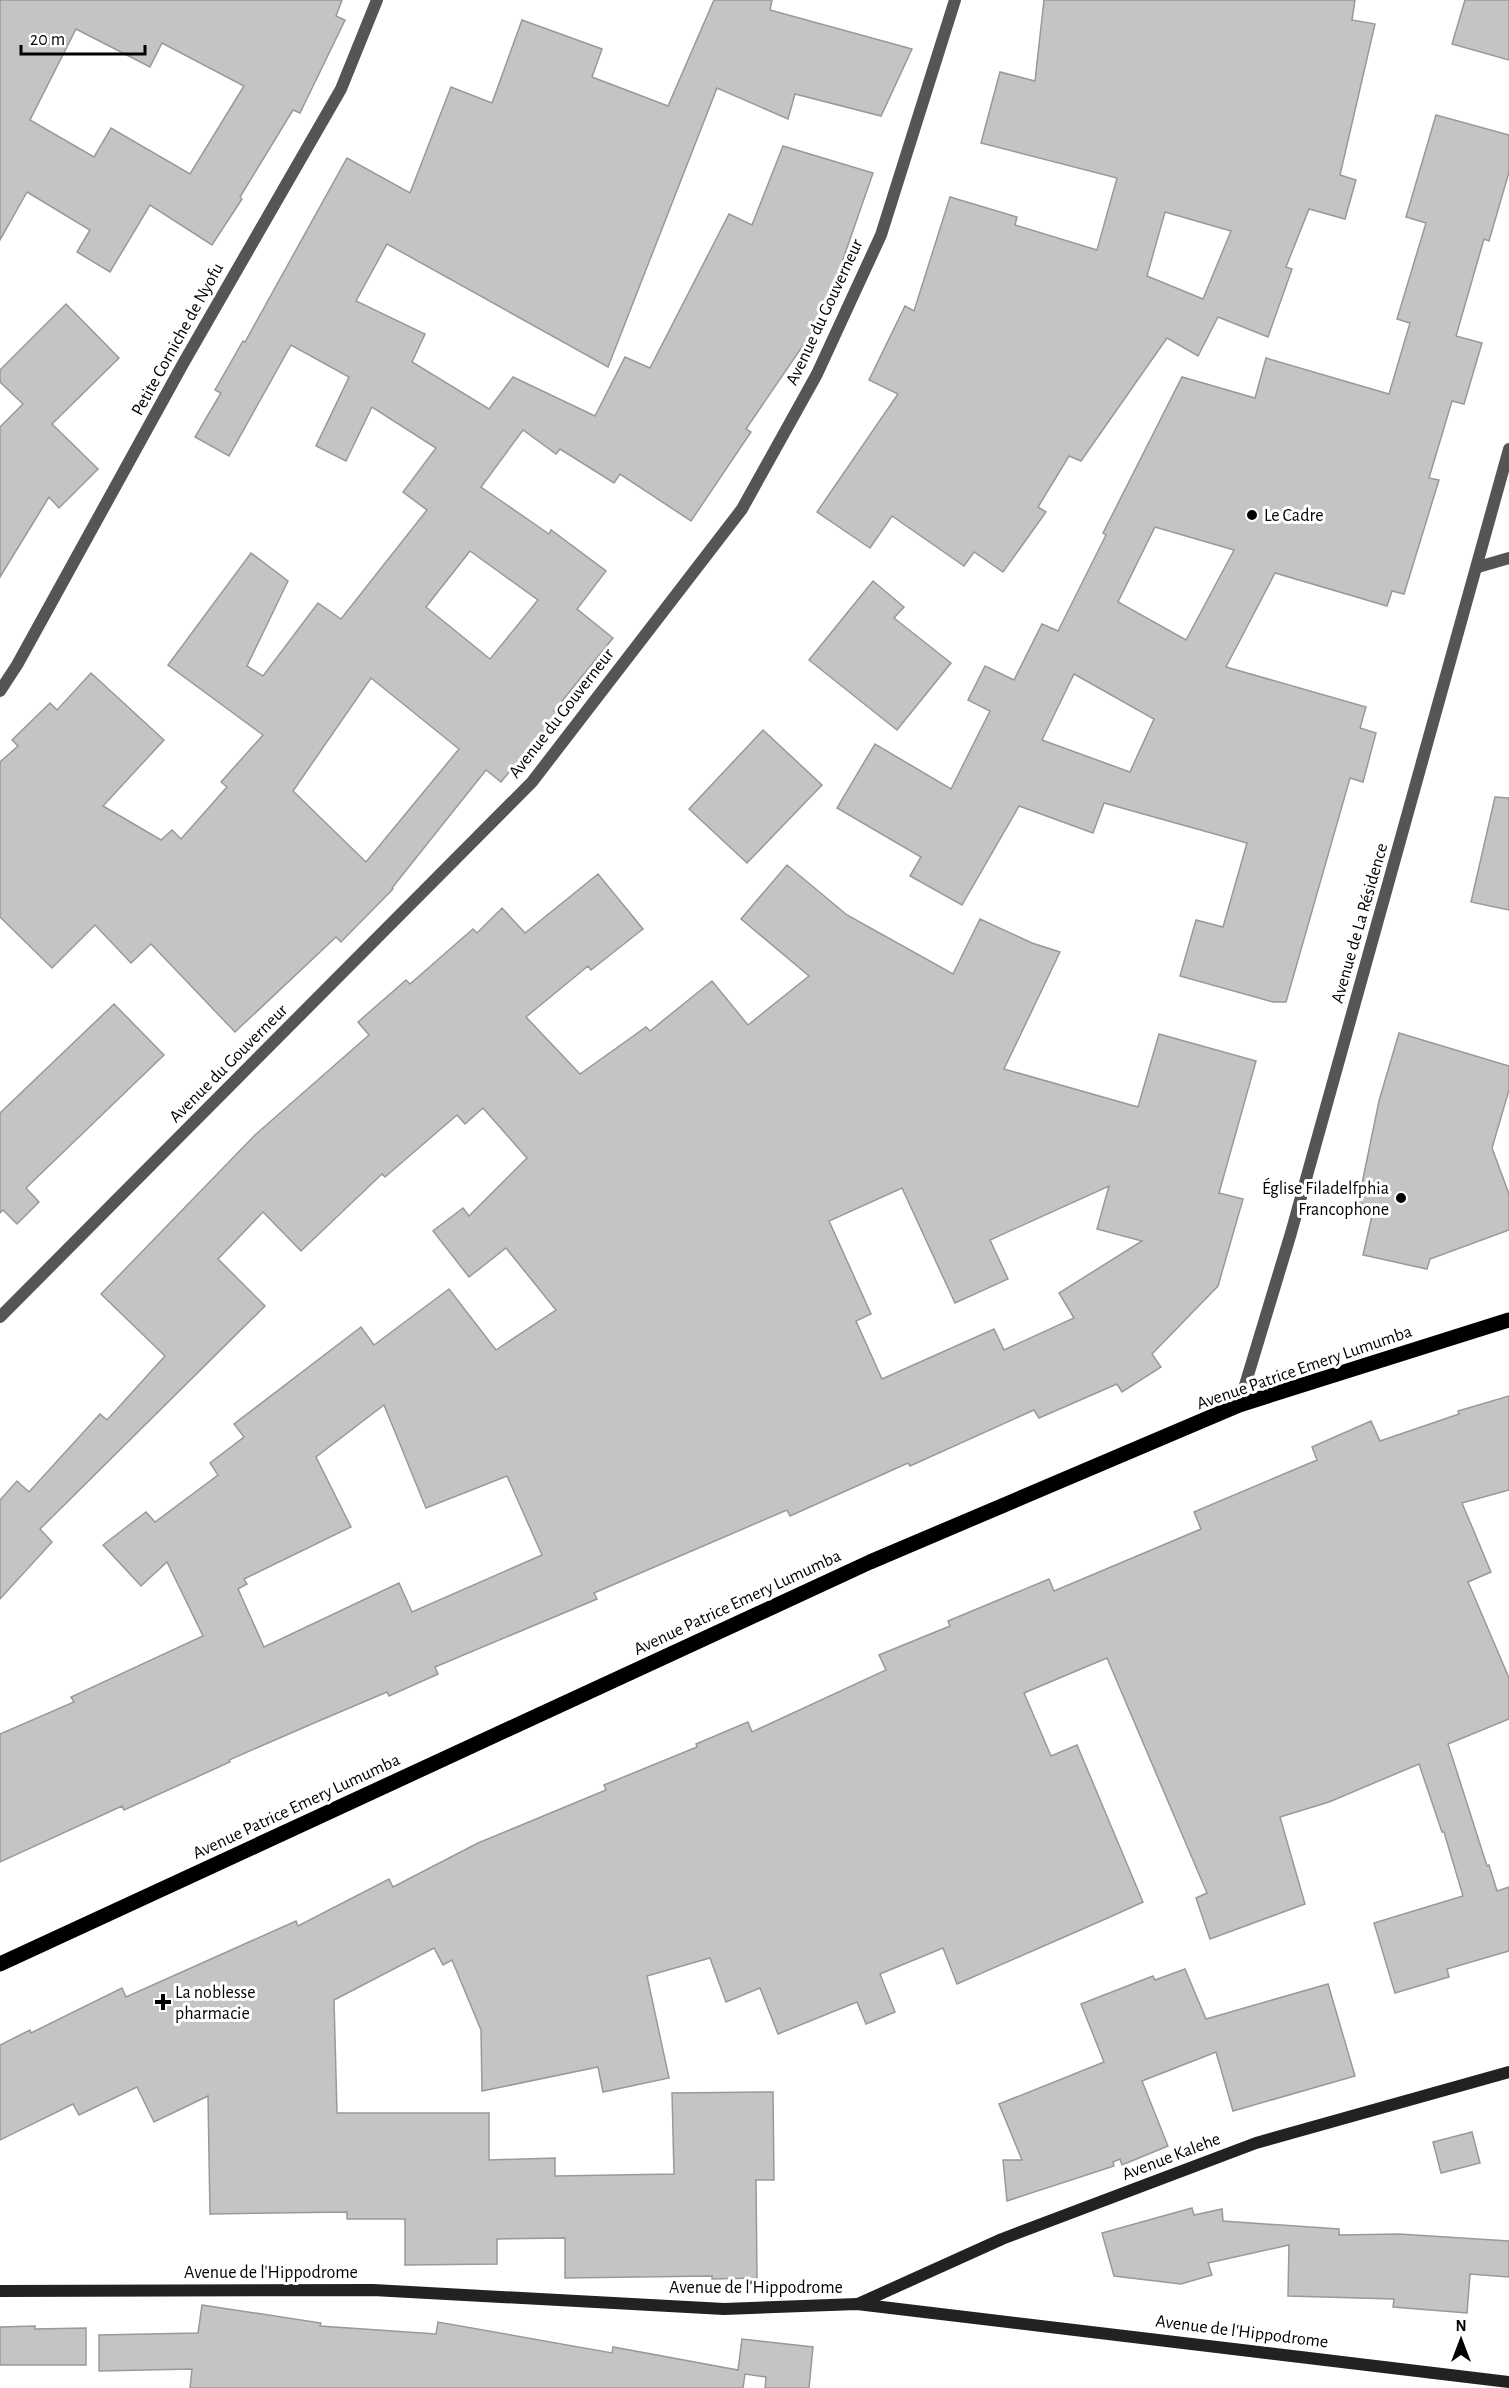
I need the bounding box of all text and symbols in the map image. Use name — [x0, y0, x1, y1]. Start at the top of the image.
scale bar — [21, 18, 146, 56]
text: 20 m — [30, 31, 65, 49]
street label: Avenue du Gouverneur — [783, 236, 867, 388]
street label: Petite Corniche de Nyofu — [128, 260, 227, 419]
place label: Le Cadre — [1264, 507, 1324, 525]
marker: Le Cadre — [1245, 508, 1259, 522]
street label: Avenue du Gouverneur — [506, 645, 618, 782]
street label: Avenue de La Résidence — [1328, 841, 1391, 1005]
street label: Avenue du Gouverneur — [166, 1001, 291, 1126]
place label: Église Filadelfphia Francophone — [1262, 1177, 1389, 1219]
marker: Église Filadelfphia Francophone — [1394, 1191, 1408, 1205]
street label: Avenue Patrice Emery Lumumba — [1194, 1323, 1414, 1413]
street label: Avenue Patrice Emery Lumumba — [631, 1547, 844, 1659]
street label: Avenue Patrice Emery Lumumba — [190, 1751, 403, 1863]
place label: La noblesse pharmacie — [175, 1984, 256, 2023]
marker: La noblesse pharmacie — [156, 1995, 170, 2009]
street label: Avenue Kalehe — [1120, 2130, 1223, 2184]
street label: Avenue de l'Hippodrome — [184, 2264, 358, 2282]
street label: Avenue de l'Hippodrome — [669, 2279, 843, 2297]
north arrow — [1431, 2310, 1491, 2370]
street label: Avenue de l'Hippodrome — [1155, 2312, 1329, 2352]
text: N — [1455, 2318, 1467, 2334]

